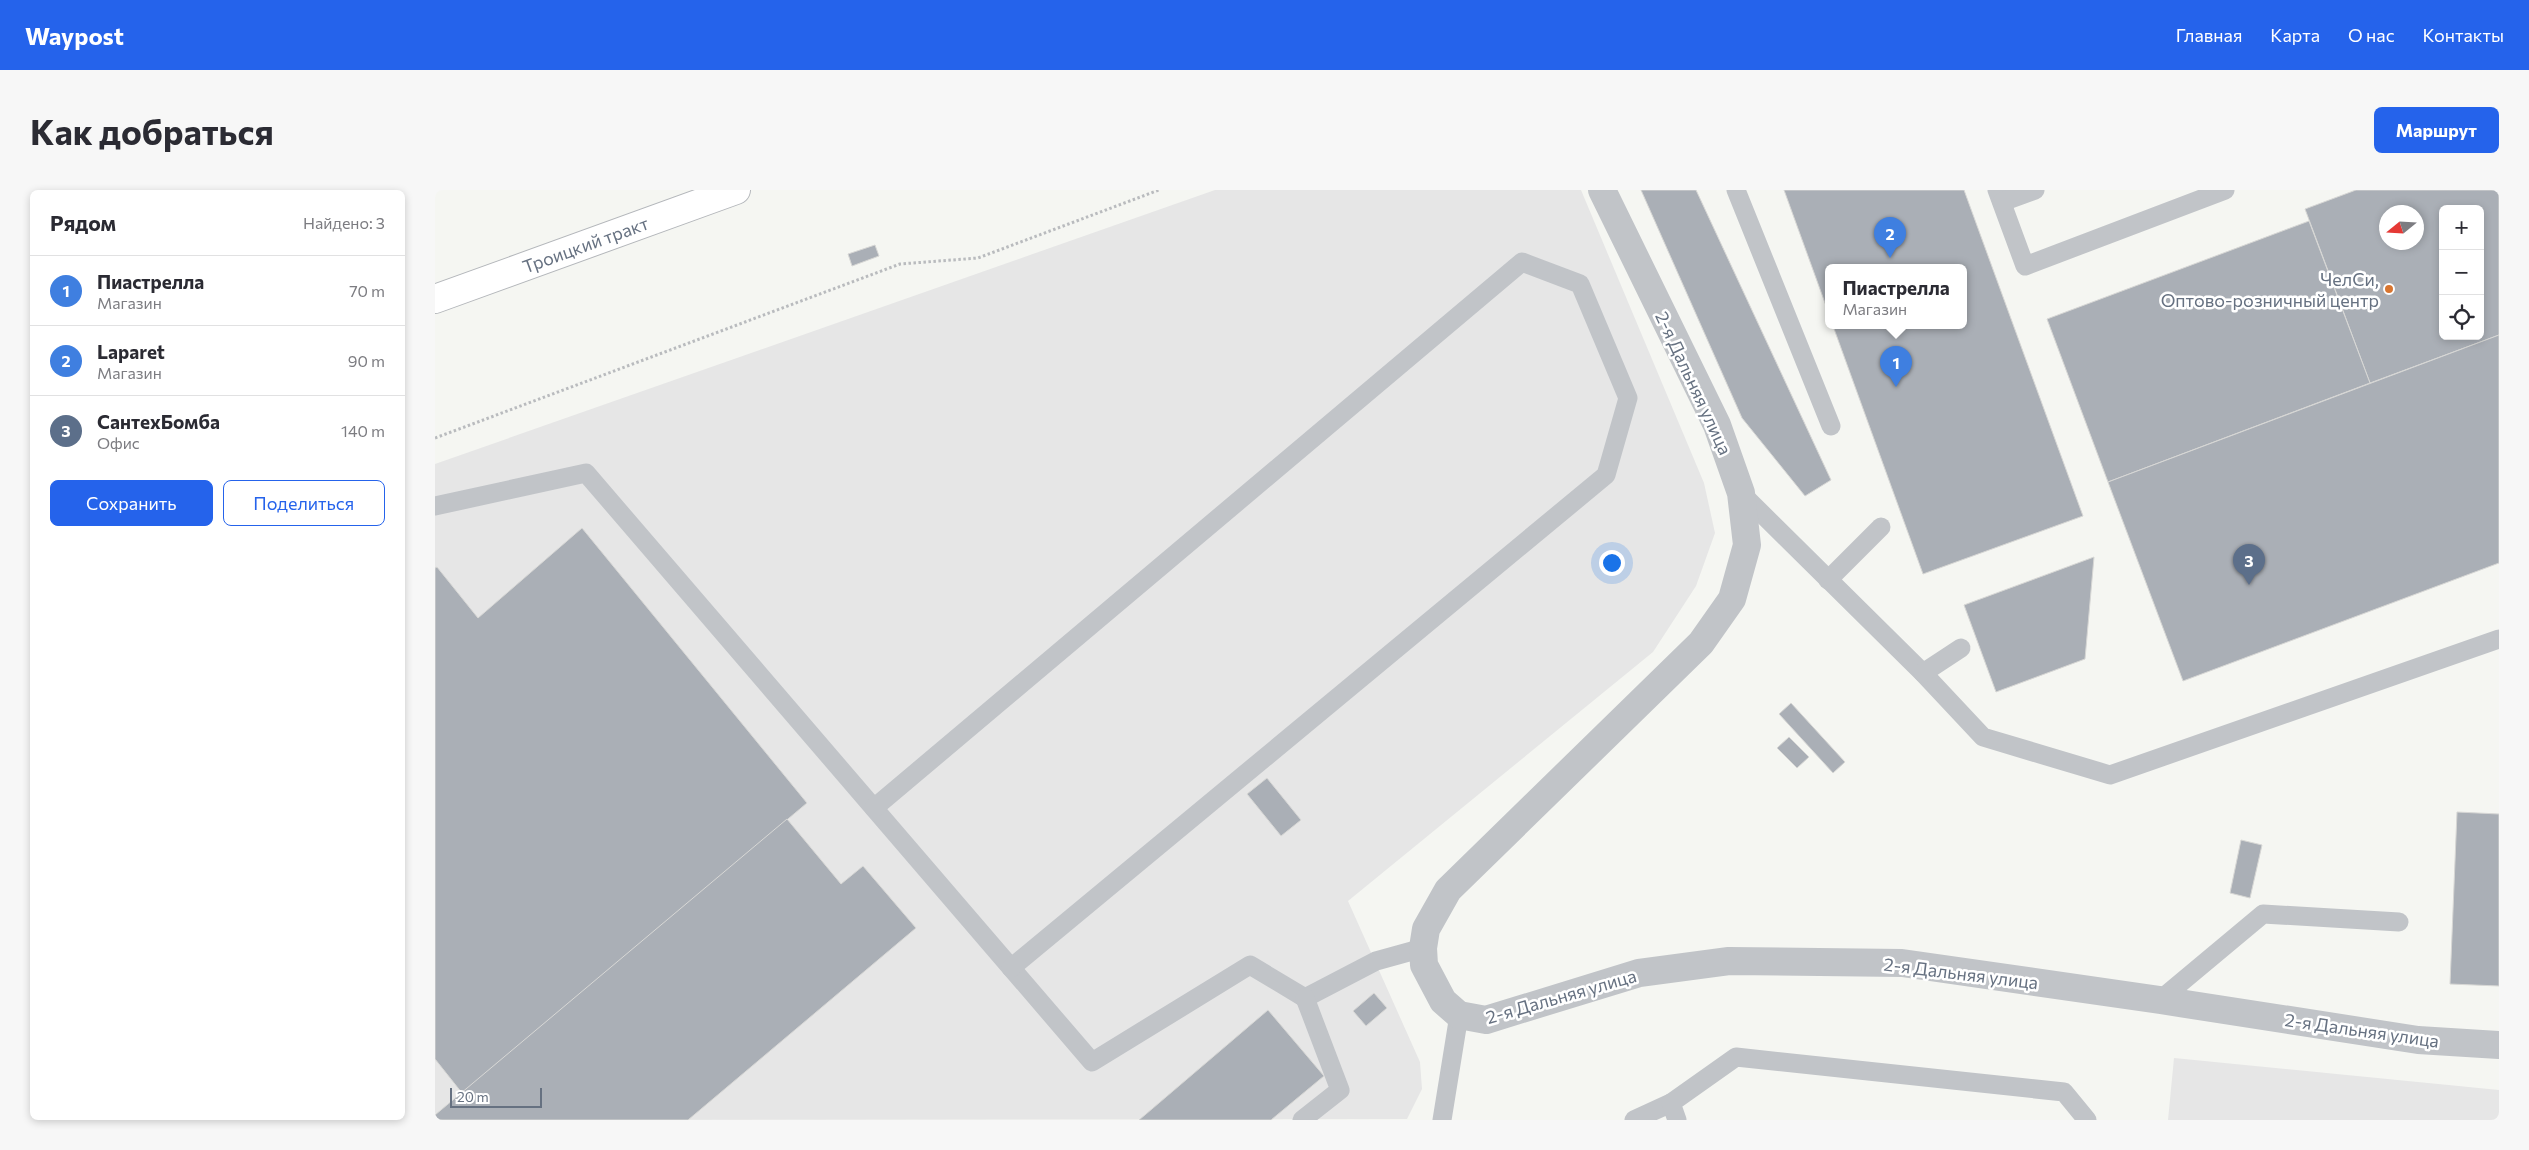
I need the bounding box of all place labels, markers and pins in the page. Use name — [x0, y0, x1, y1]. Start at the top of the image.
pin: 2 — [1874, 217, 1906, 258]
place label: ЧелСи, Оптово-розничный центр — [2161, 268, 2379, 311]
marker: ЧелСи, Оптово-розничный центр — [2383, 283, 2395, 295]
pin: 1 — [1880, 346, 1912, 387]
pin: 3 — [2233, 544, 2265, 585]

